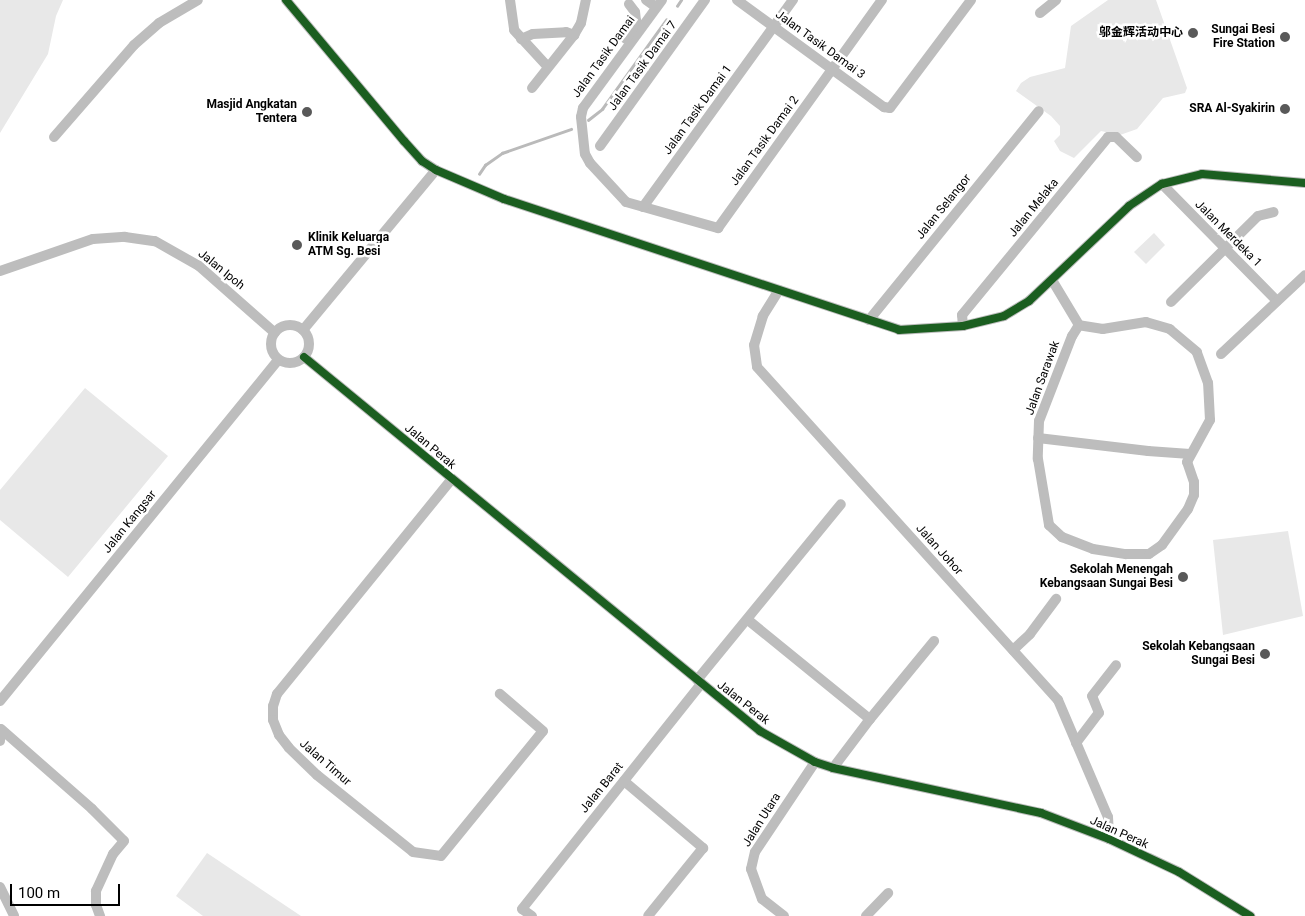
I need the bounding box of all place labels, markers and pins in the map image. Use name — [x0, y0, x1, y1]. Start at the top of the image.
place label: Sungai Besi Fire Station — [1211, 23, 1275, 51]
place label: 邬金辉活动中心 — [1099, 26, 1183, 40]
marker: 邬金辉活动中心 — [1187, 27, 1199, 39]
marker: Sungai Besi Fire Station — [1279, 31, 1291, 43]
place label: Masjid Angkatan Tentera — [206, 98, 297, 126]
place label: SRA Al-Syakirin — [1189, 102, 1275, 116]
marker: SRA Al-Syakirin — [1279, 103, 1291, 115]
marker: Masjid Angkatan Tentera — [301, 106, 313, 118]
place label: Klinik Keluarga ATM Sg. Besi — [308, 231, 389, 259]
marker: Klinik Keluarga ATM Sg. Besi — [290, 238, 304, 252]
place label: Sekolah Menengah Kebangsaan Sungai Besi — [1040, 563, 1173, 591]
marker: Sekolah Menengah Kebangsaan Sungai Besi — [1177, 571, 1189, 583]
place label: Sekolah Kebangsaan Sungai Besi — [1142, 640, 1255, 668]
marker: Sekolah Kebangsaan Sungai Besi — [1259, 648, 1271, 660]

